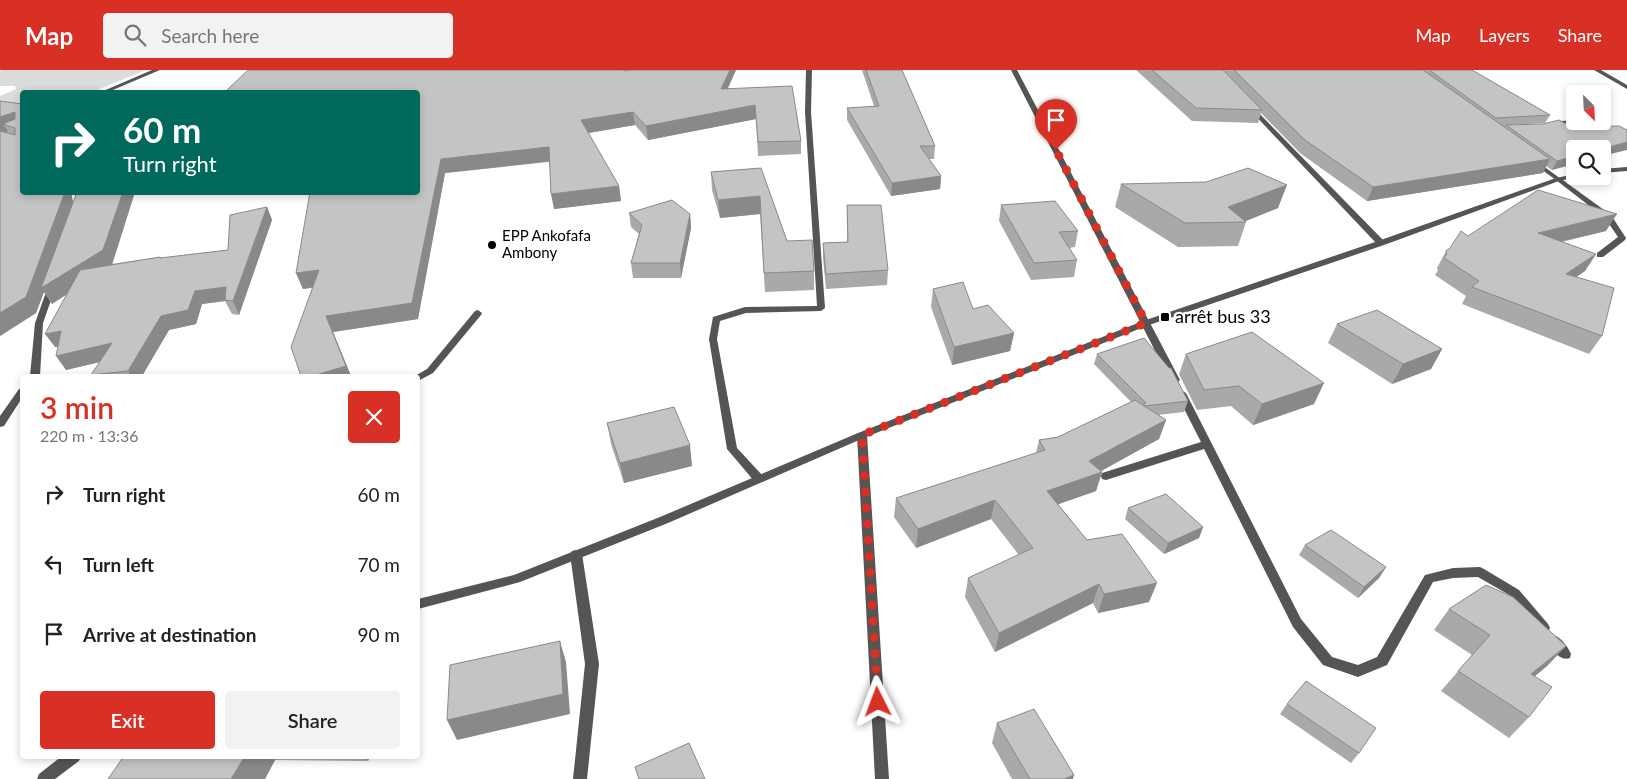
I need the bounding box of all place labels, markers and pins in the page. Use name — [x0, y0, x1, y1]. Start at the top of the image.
pin — [1035, 99, 1077, 150]
place label: EPP Ankofafa Ambony — [502, 226, 591, 261]
marker: EPP Ankofafa Ambony — [486, 239, 498, 251]
place label: arrêt bus 33 — [1175, 305, 1271, 327]
marker: arrêt bus 33 — [1159, 311, 1171, 323]

